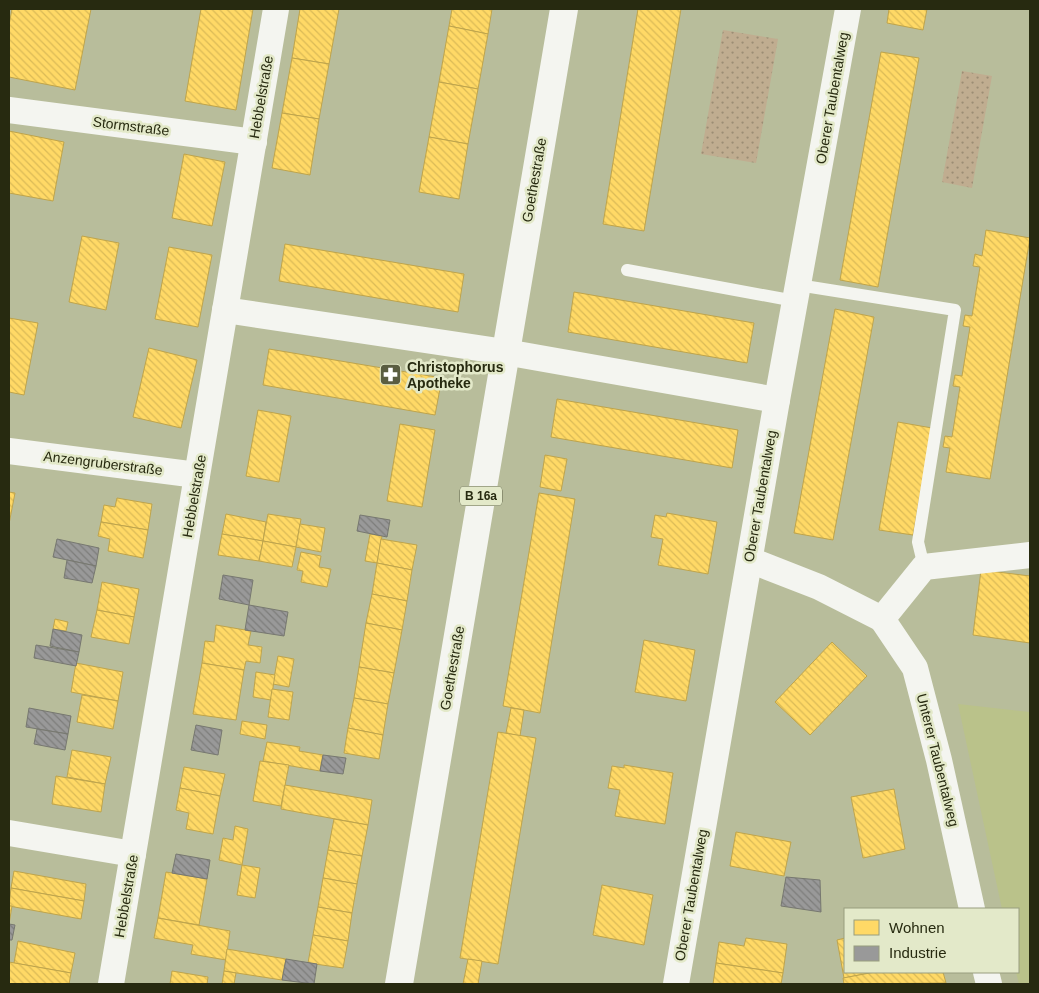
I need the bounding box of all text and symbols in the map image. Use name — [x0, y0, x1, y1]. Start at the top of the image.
street label: Oberer Taubentalweg — [813, 31, 851, 165]
street label: Hebbelstraße — [246, 54, 276, 140]
street label: Stormstraße — [92, 113, 170, 139]
street label: Goethestraße — [519, 136, 549, 224]
place label: Christophorus Apotheke — [407, 359, 504, 391]
pharmacy icon: Christophorus Apotheke — [379, 363, 403, 387]
street label: Oberer Taubentalweg — [741, 429, 779, 563]
street label: Anzengruberstraße — [43, 448, 164, 478]
street label: Hebbelstraße — [179, 453, 209, 539]
road number: B 16a — [460, 486, 502, 506]
street label: Goethestraße — [437, 624, 467, 712]
street label: Unterer Taubentalweg — [914, 692, 962, 828]
street label: Oberer Taubentalweg — [672, 828, 710, 962]
street label: Hebbelstraße — [111, 853, 141, 939]
legend — [844, 908, 1019, 973]
text: Wohnen — [889, 919, 945, 936]
text: Industrie — [889, 944, 947, 961]

